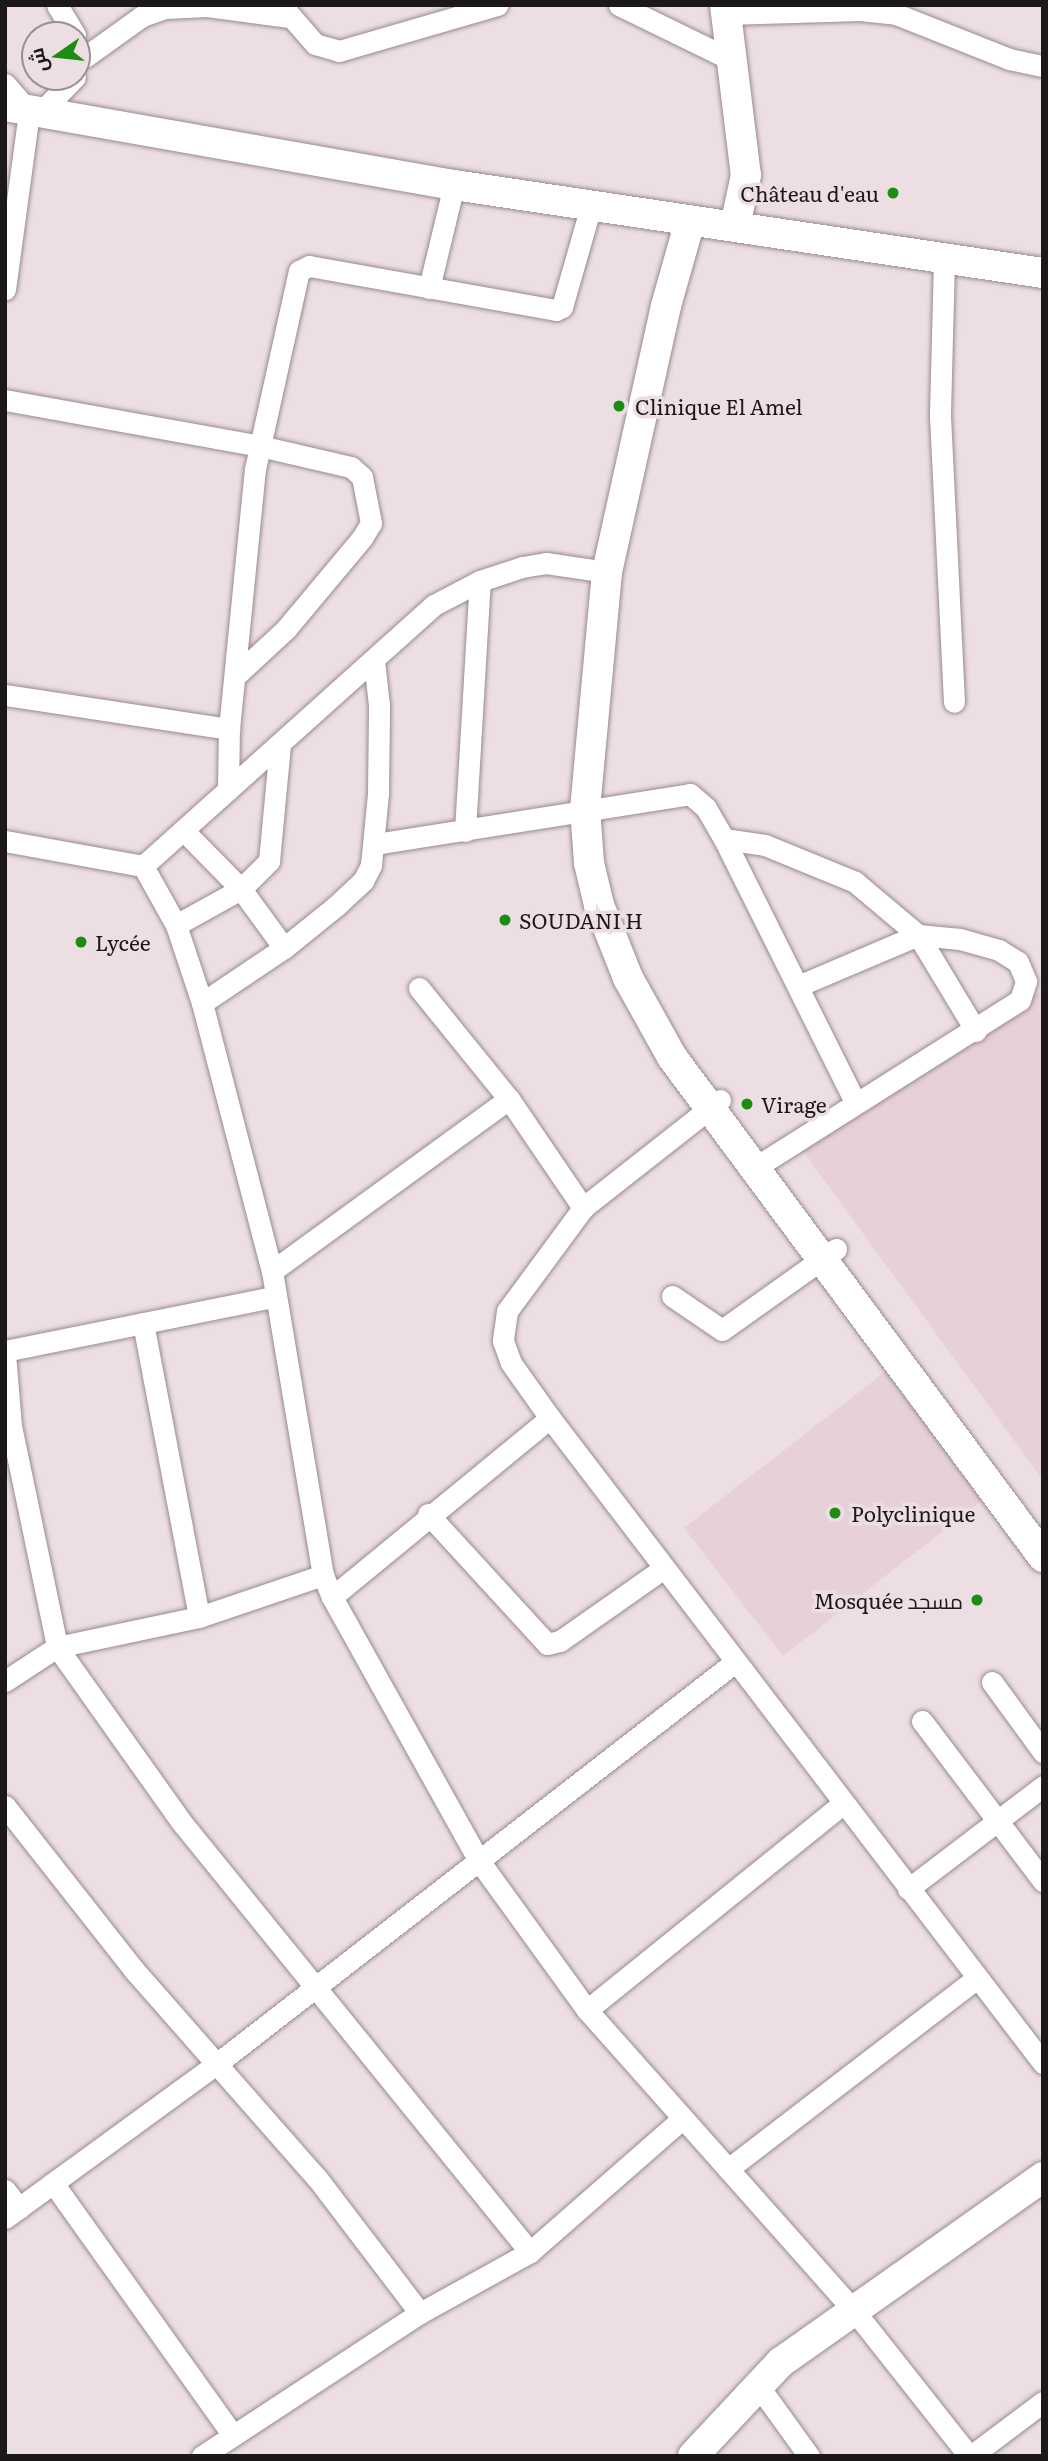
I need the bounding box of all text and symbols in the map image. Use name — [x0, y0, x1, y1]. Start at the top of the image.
north arrow — [21, 21, 91, 91]
text: ش — [21, 45, 54, 76]
place label: Château d'eau — [740, 180, 879, 206]
marker: Château d'eau — [885, 185, 901, 201]
place label: Clinique El Amel — [635, 393, 803, 419]
marker: Clinique El Amel — [609, 396, 629, 416]
place label: SOUDANI H — [519, 907, 643, 933]
marker: SOUDANI H — [497, 912, 513, 928]
place label: Lycée — [95, 929, 151, 955]
marker: Lycée — [73, 934, 89, 950]
place label: Virage — [761, 1091, 827, 1117]
marker: Virage — [739, 1096, 755, 1112]
place label: Polyclinique — [851, 1500, 975, 1526]
marker: Polyclinique — [825, 1503, 845, 1523]
place label: Mosquée مسجد — [814, 1587, 963, 1613]
marker: Mosquée مسجد — [969, 1592, 985, 1608]

